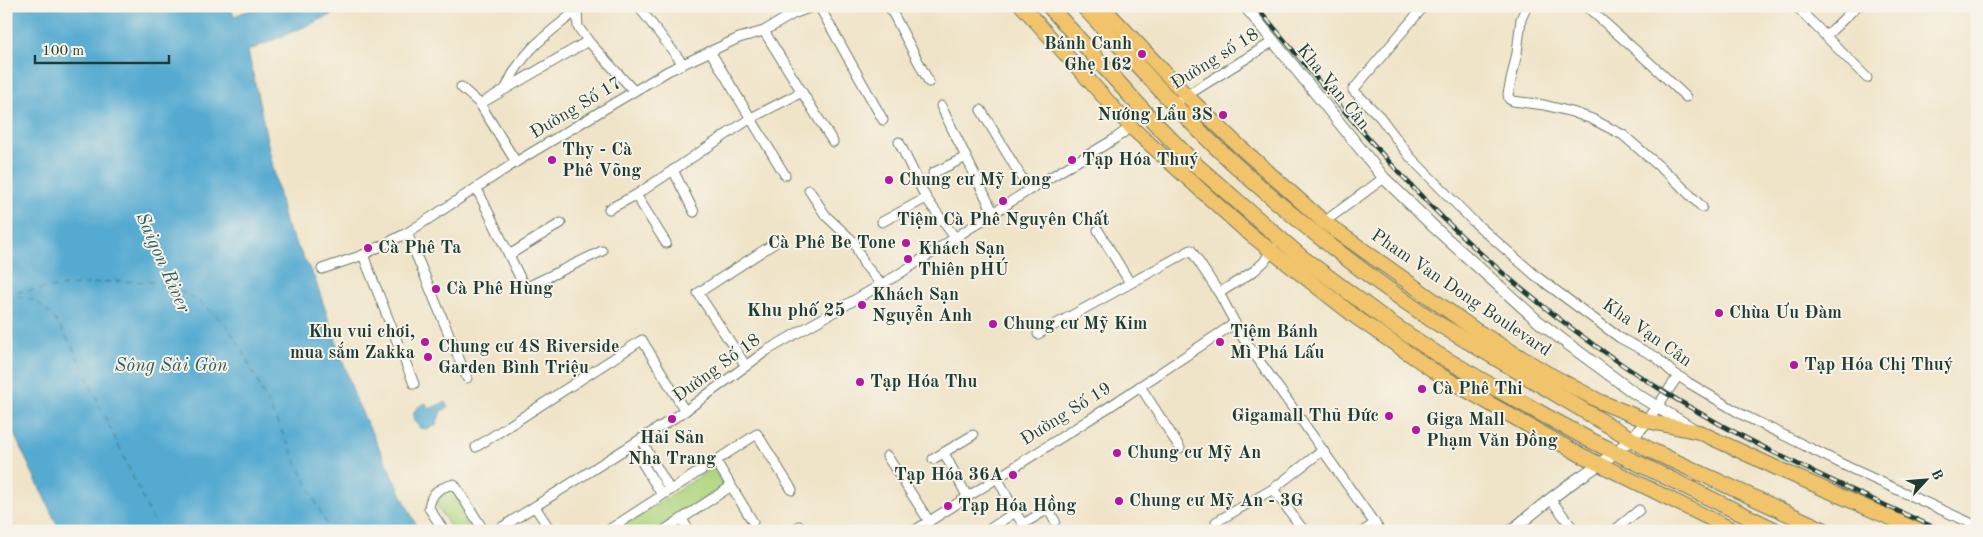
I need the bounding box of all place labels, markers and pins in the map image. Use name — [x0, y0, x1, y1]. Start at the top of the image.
place label: Bánh Canh Ghẹ 162 — [1044, 35, 1132, 74]
marker: Bánh Canh Ghẹ 162 — [1136, 48, 1148, 60]
place label: Nướng Lẩu 3S — [1098, 104, 1213, 124]
marker: Nướng Lẩu 3S — [1217, 109, 1229, 121]
place label: Thy - Cà Phê Võng — [562, 141, 641, 180]
place label: Tạp Hóa Thuý — [1082, 151, 1199, 169]
marker: Thy - Cà Phê Võng — [546, 154, 558, 166]
marker: Tạp Hóa Thuý — [1066, 154, 1078, 166]
place label: Chung cư Mỹ Long — [899, 171, 1051, 189]
marker: Chung cư Mỹ Long — [883, 174, 895, 186]
marker: Tiệm Cà Phê Nguyên Chất — [997, 195, 1009, 207]
place label: Tiệm Cà Phê Nguyên Chất — [897, 210, 1110, 229]
place label: Cà Phê Be Tone — [768, 234, 896, 252]
marker: Cà Phê Be Tone — [900, 237, 912, 249]
place label: Cà Phê Ta — [378, 239, 461, 257]
place label: Khách Sạn Thiên pHÚ — [918, 240, 1009, 279]
marker: Cà Phê Ta — [362, 242, 374, 254]
marker: Khách Sạn Thiên pHÚ — [902, 253, 914, 265]
place label: Cà Phê Hùng — [446, 280, 553, 298]
marker: Cà Phê Hùng — [430, 283, 442, 295]
place label: Khách Sạn Nguyễn Anh — [872, 286, 972, 325]
marker: Khách Sạn Nguyễn Anh — [856, 299, 868, 311]
place label: Chùa Ưu Đàm — [1729, 302, 1842, 322]
marker: Chùa Ưu Đàm — [1713, 307, 1725, 319]
place label: Chung cư Mỹ Kim — [1003, 315, 1147, 333]
marker: Chung cư Mỹ Kim — [987, 318, 999, 330]
place label: Khu vui chơi, mua sắm Zakka — [290, 323, 415, 362]
place label: Tiệm Bánh Mì Phá Lấu — [1230, 323, 1324, 362]
marker: Khu vui chơi, mua sắm Zakka — [419, 336, 431, 348]
marker: Tiệm Bánh Mì Phá Lấu — [1214, 336, 1226, 348]
place label: Chung cư 4S Riverside Garden Bình Triệu — [438, 338, 619, 377]
marker: Chung cư 4S Riverside Garden Bình Triệu — [422, 351, 434, 363]
place label: Tạp Hóa Chị Thuý — [1804, 356, 1953, 374]
marker: Tạp Hóa Chị Thuý — [1788, 359, 1800, 371]
place label: Tạp Hóa Thu — [870, 373, 977, 391]
marker: Tạp Hóa Thu — [854, 376, 866, 388]
place label: Cà Phê Thi — [1432, 380, 1523, 398]
marker: Cà Phê Thi — [1416, 383, 1428, 395]
place label: Gigamall Thủ Đức — [1232, 407, 1379, 425]
marker: Gigamall Thủ Đức — [1383, 410, 1395, 422]
place label: Giga Mall Phạm Văn Đồng — [1426, 411, 1558, 450]
marker: Hải Sản Nha Trang — [666, 413, 678, 425]
marker: Giga Mall Phạm Văn Đồng — [1410, 424, 1422, 436]
place label: Hải Sản Nha Trang — [628, 429, 716, 468]
place label: Chung cư Mỹ An — [1127, 444, 1261, 462]
marker: Chung cư Mỹ An — [1111, 447, 1123, 459]
place label: Tạp Hóa 36A — [894, 466, 1003, 484]
marker: Tạp Hóa 36A — [1007, 469, 1019, 481]
place label: Chung cư Mỹ An - 3G — [1129, 492, 1303, 510]
place label: Tạp Hóa Hồng — [958, 494, 1076, 515]
marker: Chung cư Mỹ An - 3G — [1113, 495, 1125, 507]
marker: Tạp Hóa Hồng — [942, 500, 954, 512]

